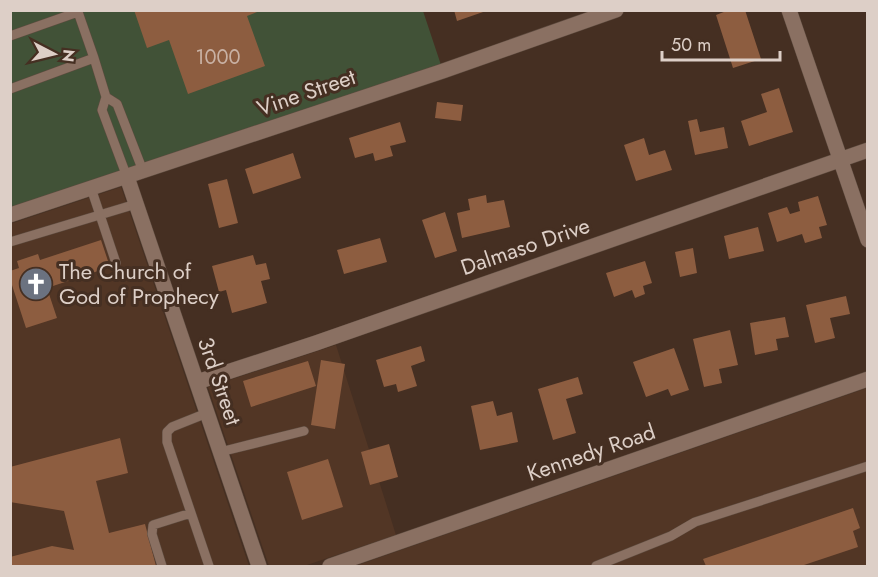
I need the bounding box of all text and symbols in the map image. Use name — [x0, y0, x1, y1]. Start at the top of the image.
north arrow — [24, 24, 84, 84]
scale bar — [662, 24, 780, 62]
text: 50 m — [671, 32, 711, 58]
house number: 1000 — [196, 43, 241, 72]
text: N — [56, 48, 81, 63]
street label: Vine Street — [252, 60, 360, 124]
street label: Dalmaso Drive — [456, 209, 594, 283]
place label: The Church of God of Prophecy — [59, 255, 219, 312]
church icon: The Church of God of Prophecy — [18, 266, 54, 302]
street label: 3rd Street — [190, 333, 250, 430]
street label: Kennedy Road — [523, 415, 659, 489]

